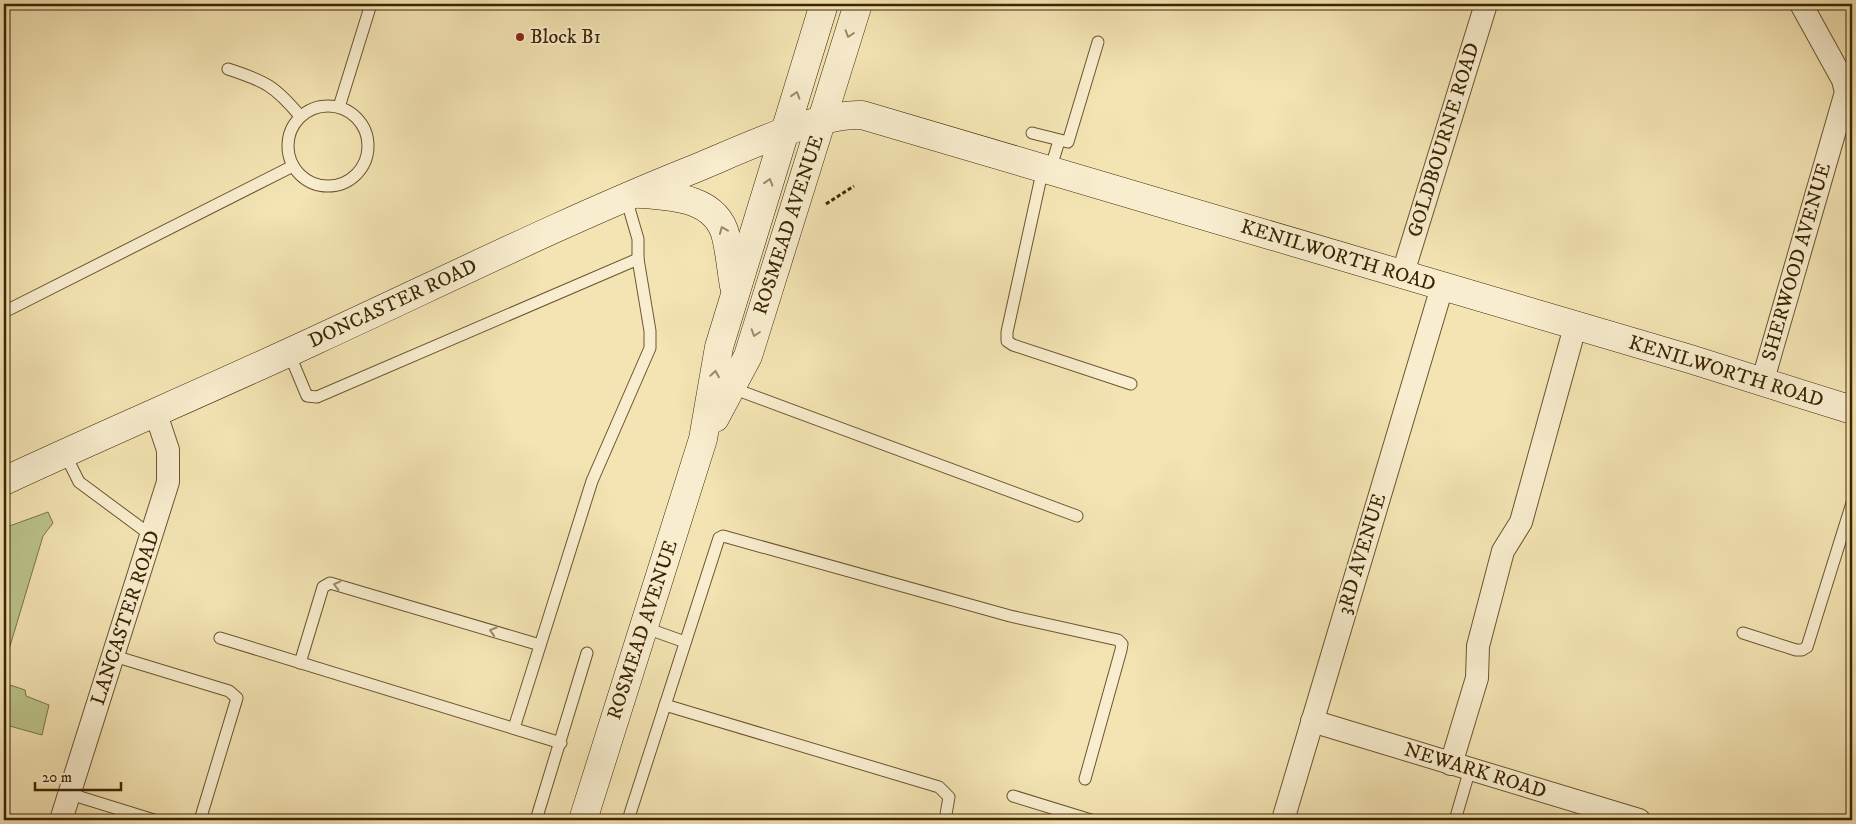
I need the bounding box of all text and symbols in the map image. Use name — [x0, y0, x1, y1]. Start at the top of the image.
place label: Block B1 — [530, 25, 601, 50]
one-way arrow — [844, 29, 854, 38]
marker: Block B1 — [514, 31, 526, 43]
street label: GOLDBOURNE ROAD — [1402, 40, 1486, 240]
one-way arrow — [791, 91, 801, 99]
street label: ROSMEAD AVENUE — [748, 132, 830, 318]
street label: SHERWOOD AVENUE — [1757, 160, 1837, 364]
one-way arrow — [764, 178, 774, 186]
street label: KENILWORTH ROAD — [1237, 214, 1439, 298]
one-way arrow — [719, 226, 730, 235]
street label: DONCASTER ROAD — [305, 254, 481, 354]
one-way arrow — [750, 329, 760, 337]
street label: KENILWORTH ROAD — [1625, 330, 1827, 414]
one-way arrow — [709, 370, 720, 378]
street label: 3RD AVENUE — [1332, 491, 1392, 617]
street label: LANCASTER ROAD — [86, 528, 166, 708]
street label: ROSMEAD AVENUE — [602, 537, 684, 723]
one-way arrow — [333, 580, 342, 591]
one-way arrow — [489, 626, 498, 636]
street label: NEWARK ROAD — [1401, 737, 1549, 805]
scale bar — [35, 759, 121, 791]
text: 20 m — [42, 768, 72, 787]

